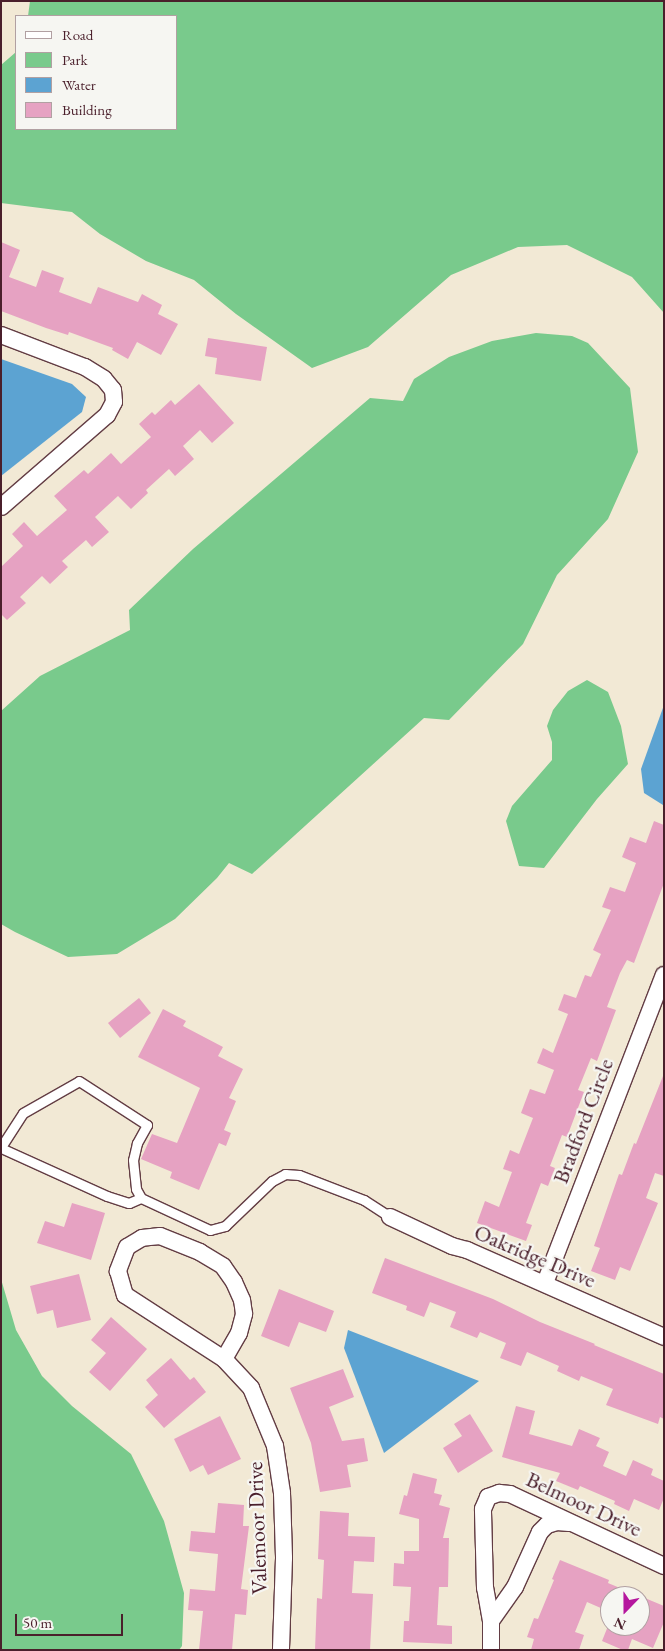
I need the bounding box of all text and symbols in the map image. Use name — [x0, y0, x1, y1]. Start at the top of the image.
legend — [15, 15, 178, 130]
text: Road — [62, 25, 93, 44]
text: Park — [62, 50, 88, 69]
text: Water — [62, 75, 96, 94]
text: Building — [62, 100, 112, 119]
street label: Bradford Circle — [547, 1055, 619, 1187]
street label: Oakridge Drive — [470, 1219, 600, 1293]
street label: Valemoor Drive — [241, 1461, 273, 1595]
street label: Belmoor Drive — [522, 1466, 646, 1542]
north arrow — [600, 1586, 650, 1636]
scale bar — [18, 1604, 125, 1636]
text: 50 m — [23, 1613, 52, 1632]
text: N — [611, 1614, 628, 1634]

